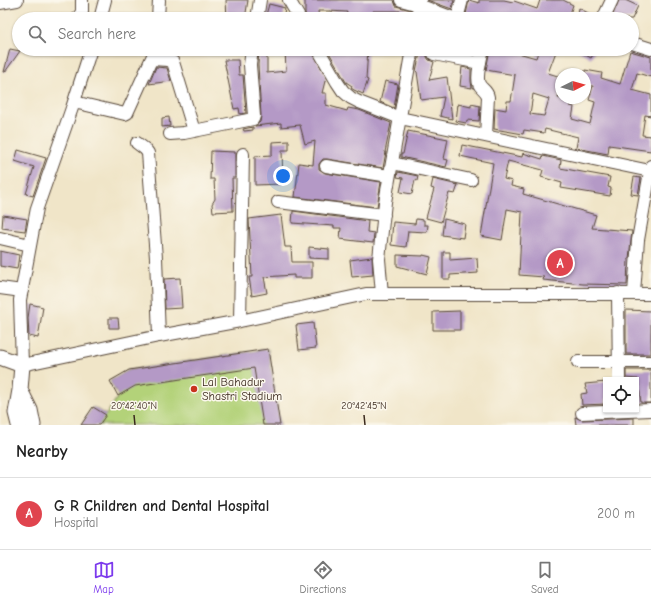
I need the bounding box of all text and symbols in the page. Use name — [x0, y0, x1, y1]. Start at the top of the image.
search box — [12, 12, 639, 56]
icon: search — [26, 23, 48, 45]
text: Search here — [58, 25, 136, 43]
north arrow — [555, 68, 591, 104]
your location — [273, 166, 293, 186]
pin: A — [547, 248, 573, 278]
place label: Lal Bahadur Shastri Stadium — [202, 375, 282, 403]
map controls — [603, 377, 639, 413]
button: locate — [603, 377, 639, 413]
marker: Lal Bahadur Shastri Stadium — [189, 384, 199, 394]
text: 20°42'40"N — [111, 400, 157, 412]
text: 20°42'45"N — [341, 400, 387, 412]
text: Nearby — [16, 442, 67, 461]
text: G R Children and Dental Hospital — [54, 497, 269, 515]
text: A — [25, 506, 33, 521]
text: 200 m — [597, 506, 635, 521]
text: Hospital — [54, 515, 98, 530]
tab: Map — [93, 559, 115, 596]
tab: Directions — [300, 559, 346, 596]
tab: Saved — [531, 559, 558, 596]

